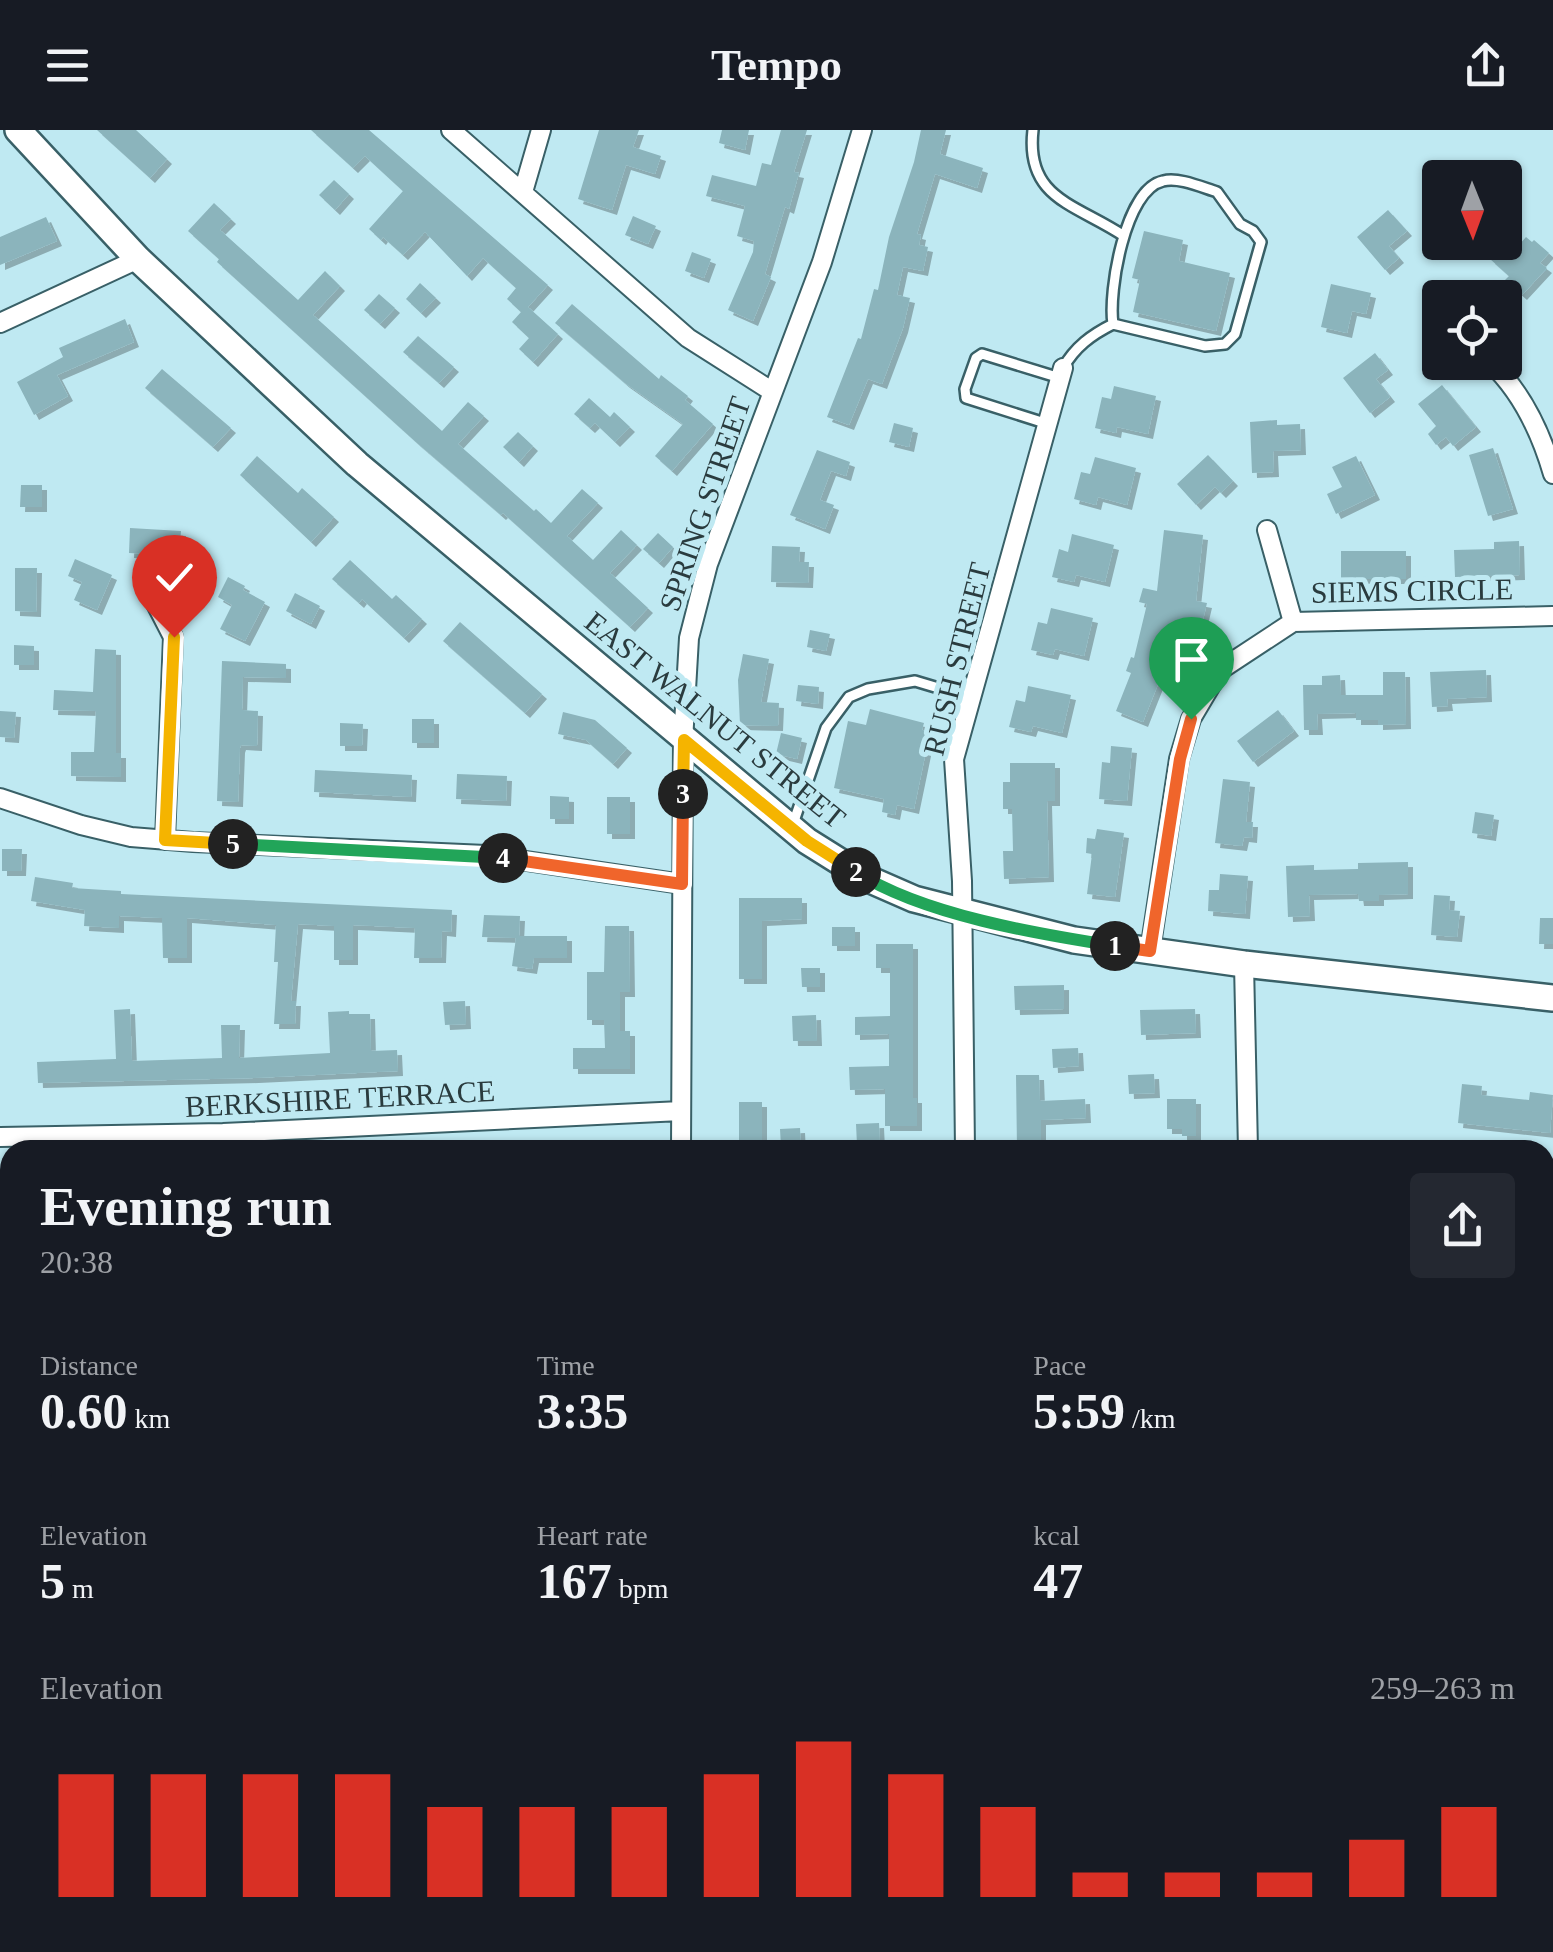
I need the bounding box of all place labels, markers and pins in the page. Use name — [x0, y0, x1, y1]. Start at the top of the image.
pin — [132, 535, 217, 638]
pin — [1149, 617, 1234, 720]
pin: 3 — [658, 769, 708, 819]
pin: 5 — [208, 819, 258, 869]
pin: 4 — [478, 833, 528, 883]
pin: 2 — [831, 847, 881, 897]
pin: 1 — [1090, 921, 1140, 971]

